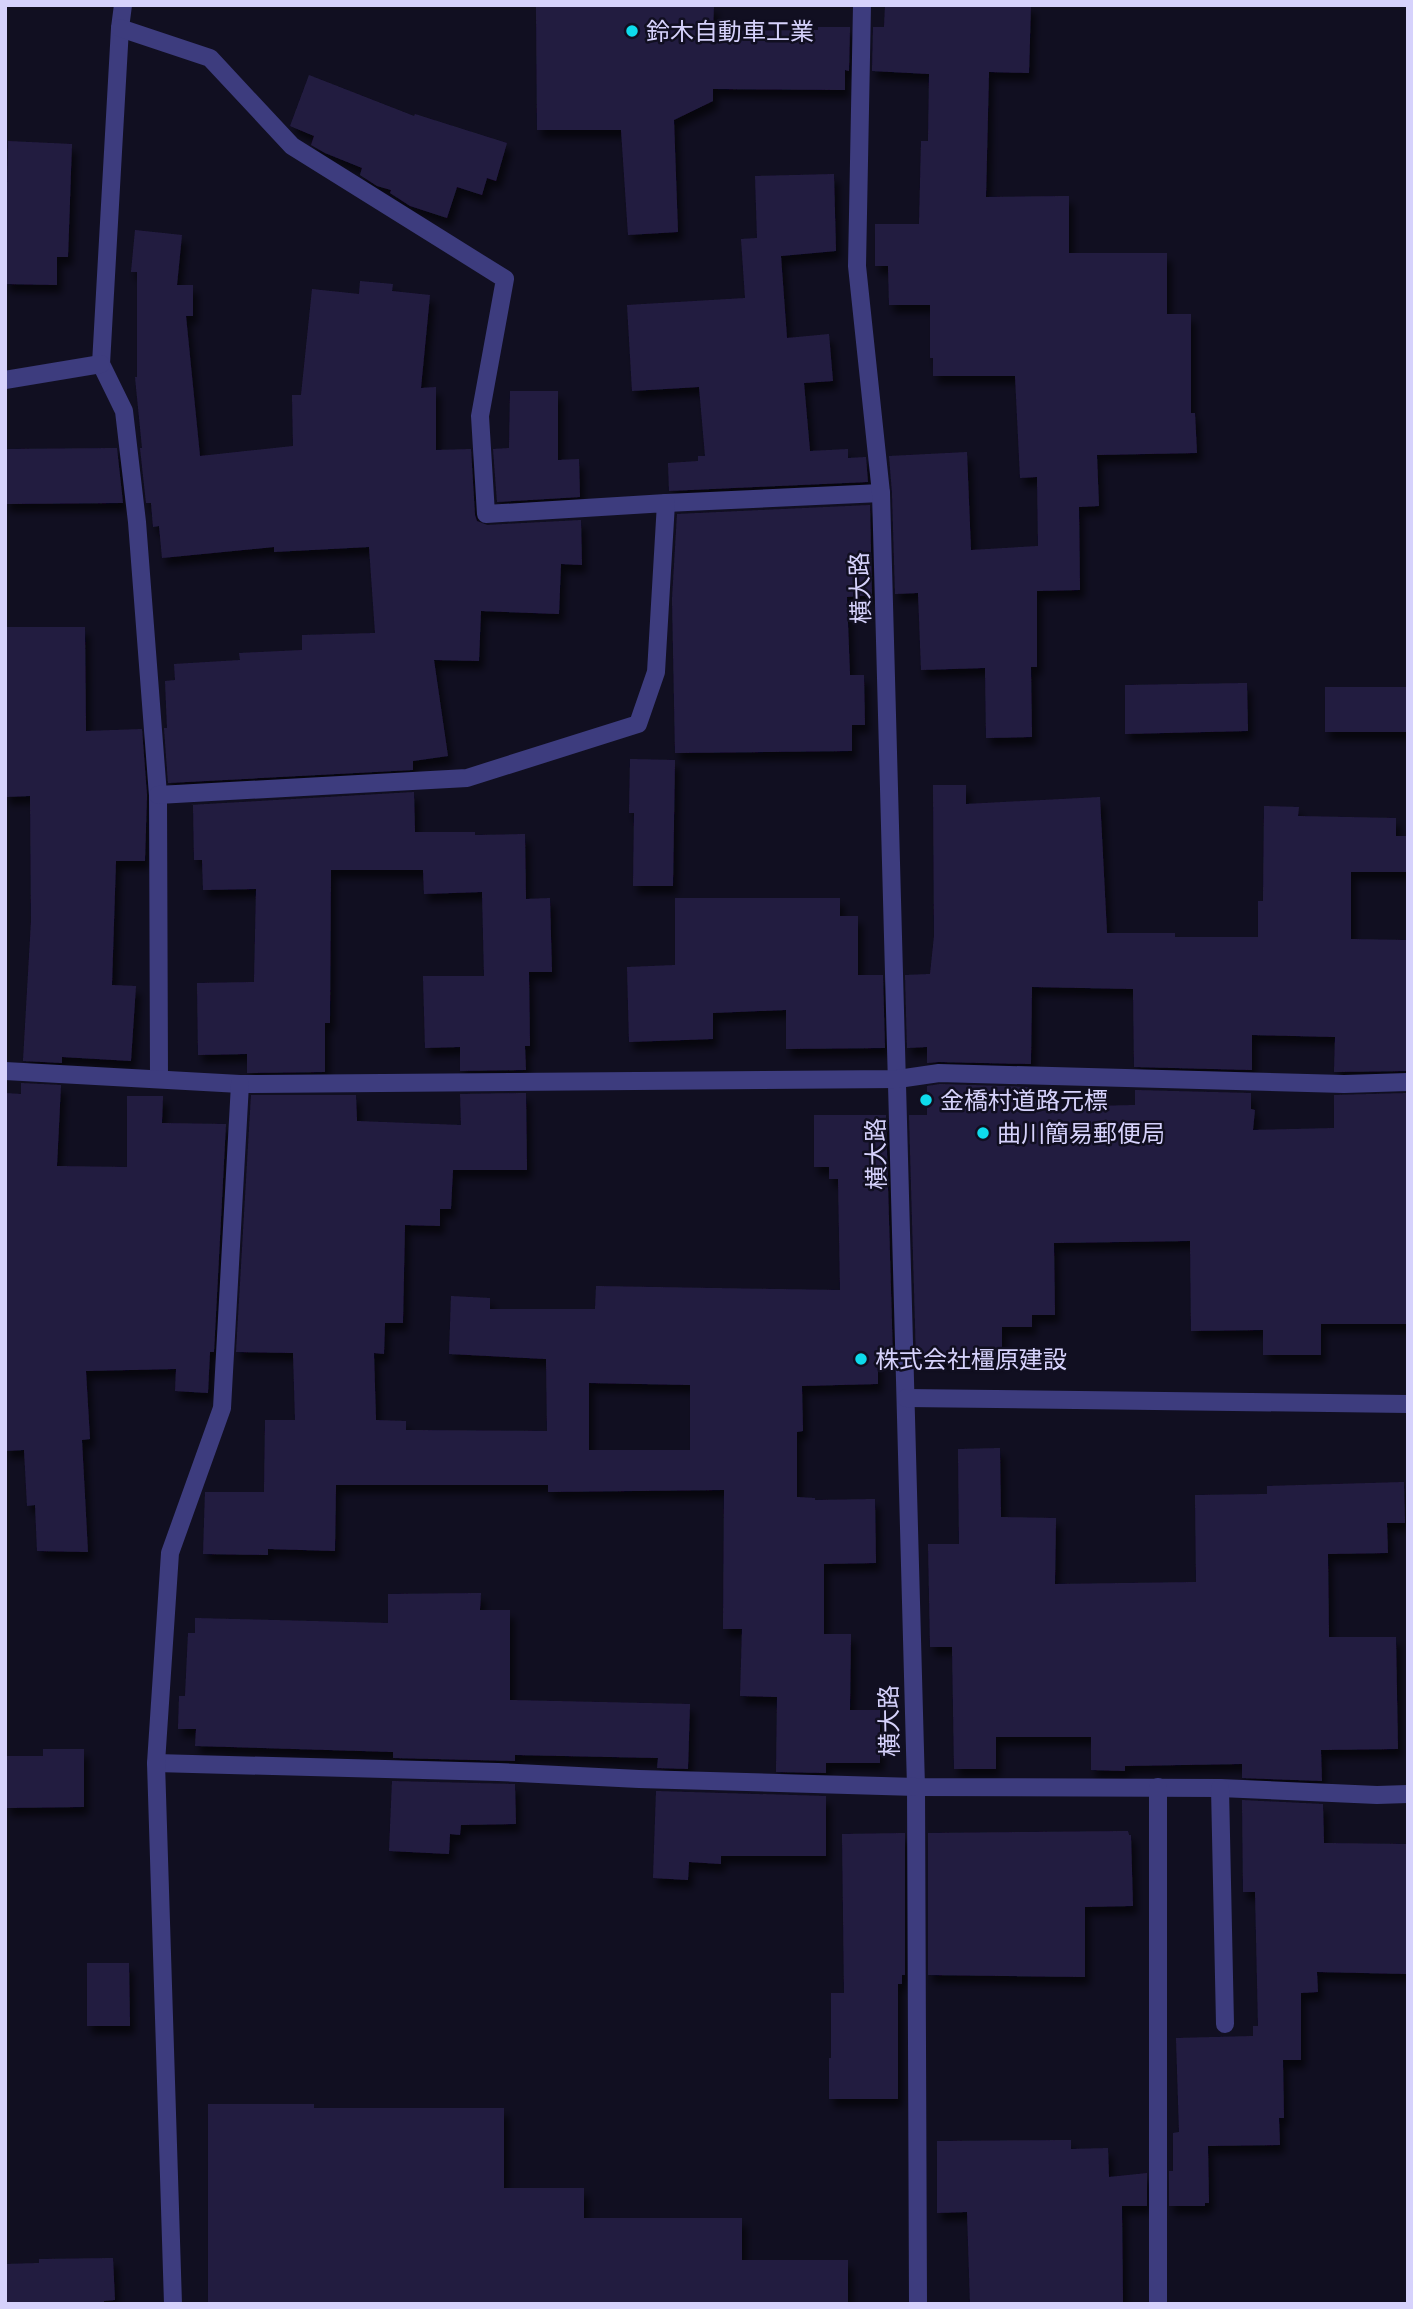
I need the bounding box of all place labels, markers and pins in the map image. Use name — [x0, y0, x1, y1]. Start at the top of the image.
place label: 鈴木自動車工業 — [646, 17, 814, 46]
marker: 鈴木自動車工業 — [624, 23, 640, 39]
place label: 金橋村道路元標 — [940, 1086, 1108, 1115]
marker: 金橋村道路元標 — [918, 1092, 934, 1108]
place label: 曲川簡易郵便局 — [997, 1119, 1165, 1148]
marker: 曲川簡易郵便局 — [975, 1125, 991, 1141]
place label: 株式会社橿原建設 — [875, 1345, 1067, 1374]
marker: 株式会社橿原建設 — [853, 1351, 869, 1367]

